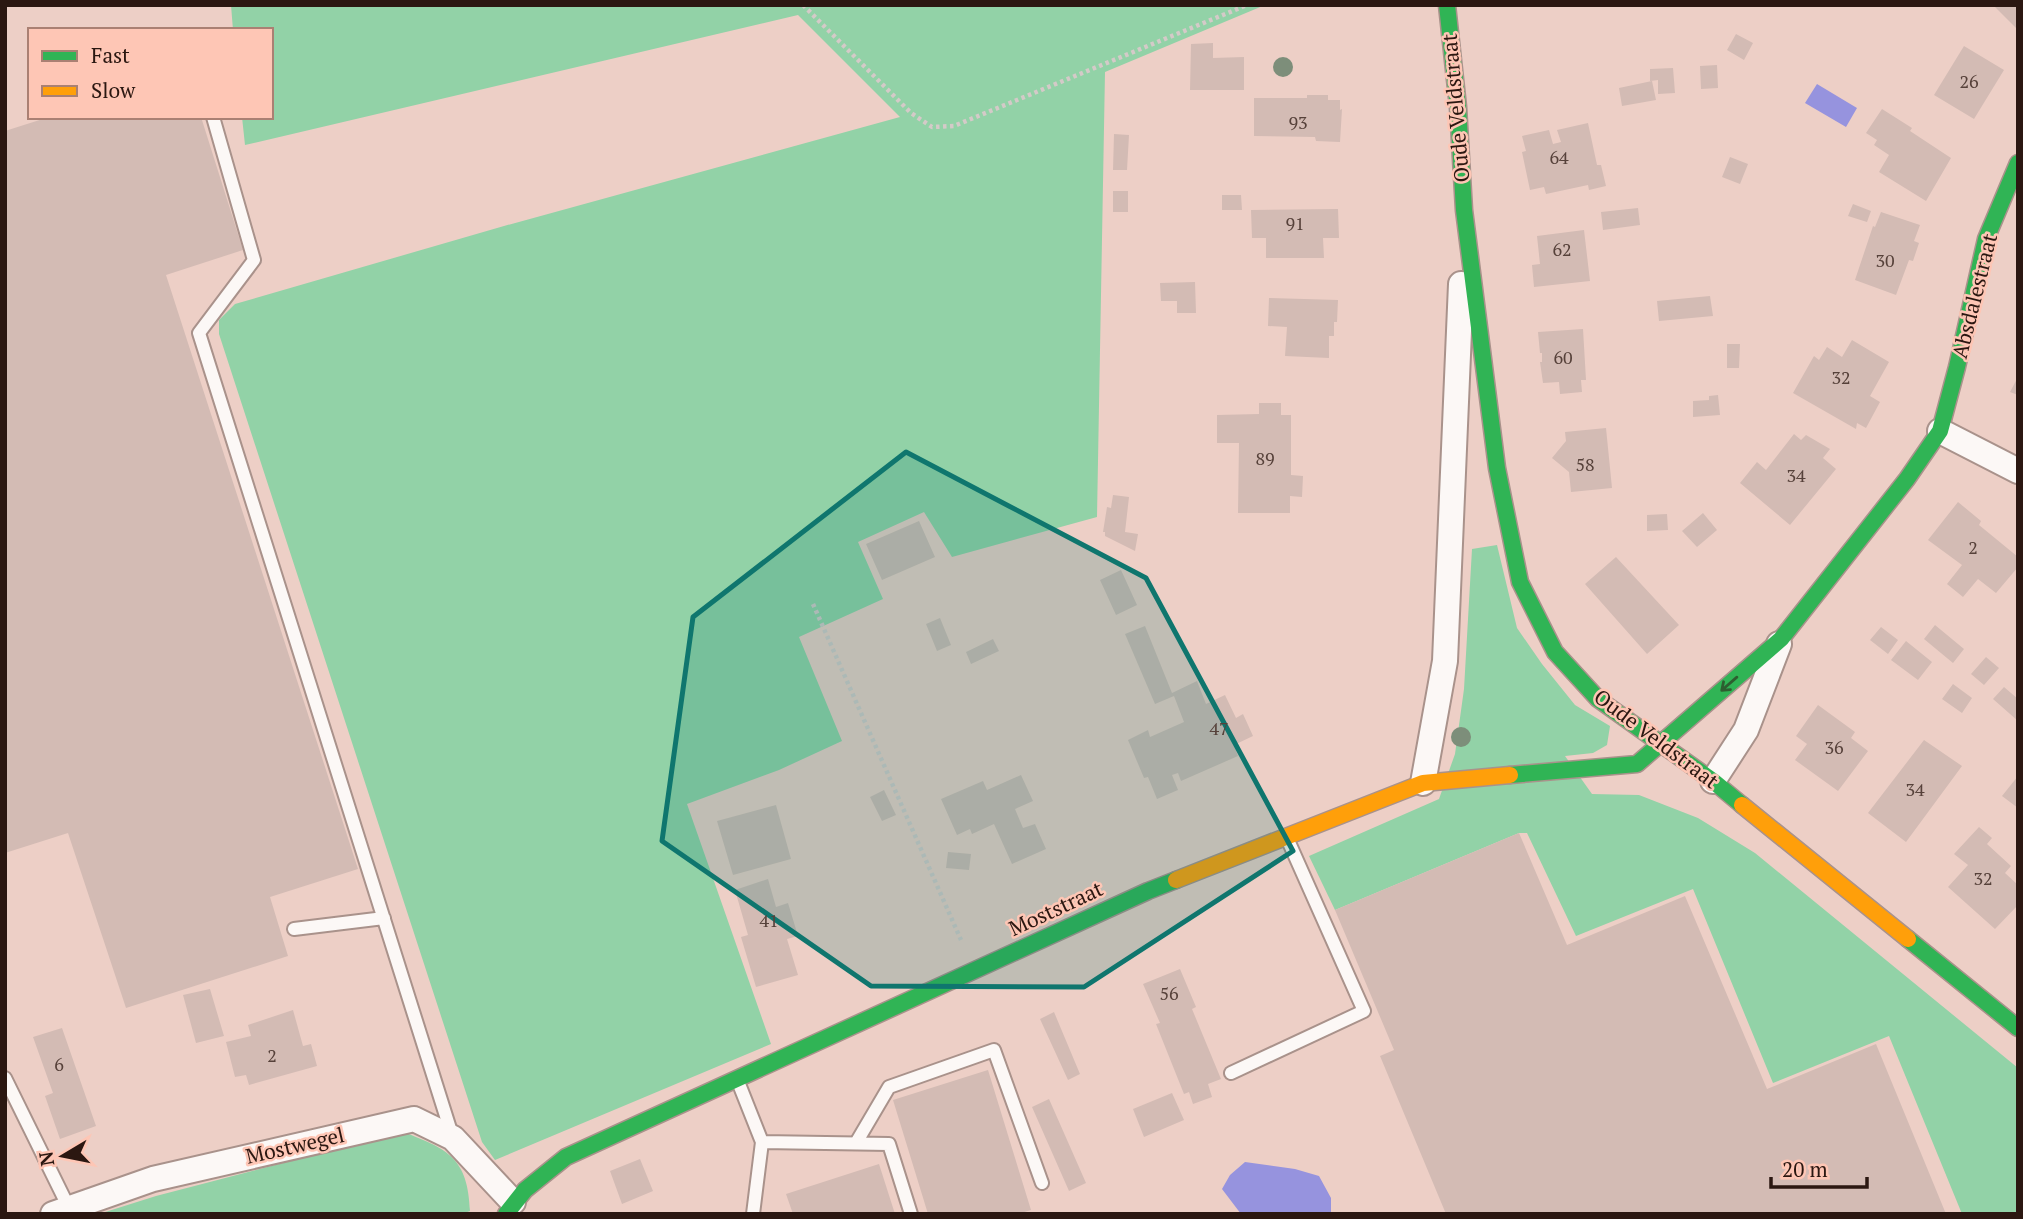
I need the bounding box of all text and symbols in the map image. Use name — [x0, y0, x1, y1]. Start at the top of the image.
legend — [28, 28, 273, 119]
street label: Oude Veldstraat — [1435, 32, 1475, 184]
text: Fast — [91, 41, 130, 69]
house number: 26 — [1959, 69, 1979, 93]
text: Slow — [91, 76, 136, 104]
house number: 93 — [1288, 110, 1308, 134]
house number: 64 — [1549, 145, 1569, 169]
house number: 91 — [1285, 211, 1305, 235]
street label: Absdalestraat — [1945, 230, 2003, 361]
house number: 62 — [1552, 237, 1572, 261]
house number: 30 — [1875, 248, 1895, 272]
house number: 60 — [1553, 345, 1573, 369]
house number: 32 — [1831, 365, 1851, 389]
house number: 89 — [1255, 446, 1275, 470]
house number: 58 — [1575, 452, 1595, 476]
house number: 34 — [1786, 463, 1806, 487]
house number: 2 — [1968, 535, 1978, 559]
one-way arrow — [1721, 676, 1739, 692]
street label: Oude Veldstraat — [1589, 682, 1725, 794]
house number: 47 — [1209, 716, 1229, 740]
house number: 36 — [1824, 735, 1844, 759]
house number: 34 — [1905, 777, 1925, 801]
house number: 32 — [1973, 866, 1993, 890]
street label: Moststraat — [1004, 874, 1107, 942]
house number: 41 — [759, 908, 779, 932]
house number: 56 — [1159, 981, 1179, 1005]
house number: 2 — [267, 1043, 277, 1067]
house number: 6 — [54, 1052, 64, 1076]
street label: Mostwegel — [243, 1120, 347, 1170]
north arrow — [28, 1121, 98, 1191]
scale bar — [1771, 1146, 1867, 1190]
text: N — [32, 1149, 59, 1168]
text: 20 m — [1782, 1155, 1828, 1183]

